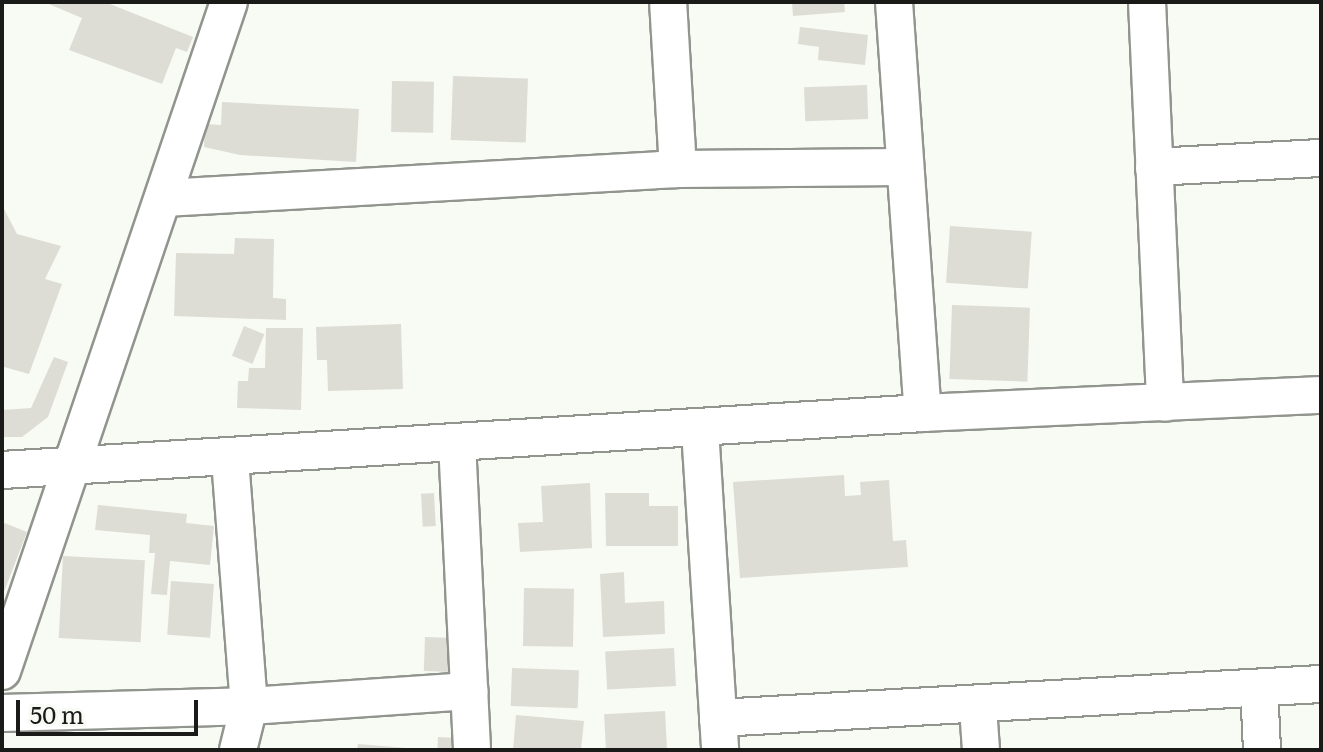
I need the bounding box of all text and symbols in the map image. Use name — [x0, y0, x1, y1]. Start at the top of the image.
scale bar — [20, 684, 202, 734]
text: 50 m — [30, 696, 84, 731]

